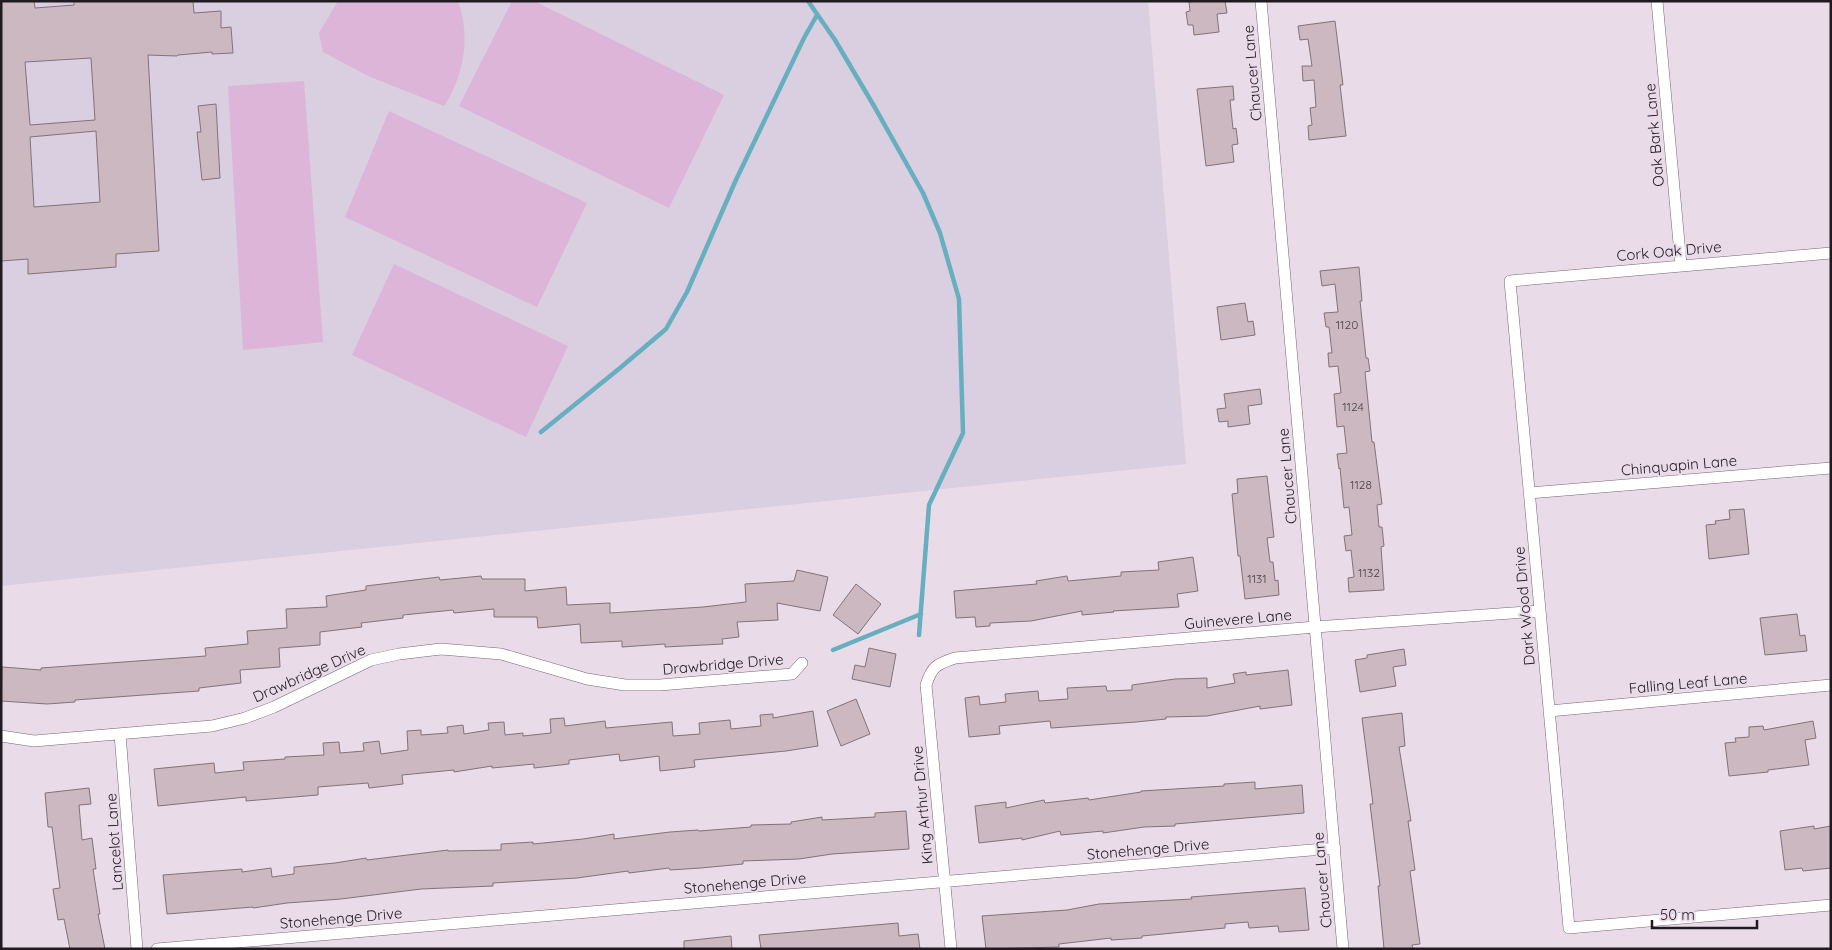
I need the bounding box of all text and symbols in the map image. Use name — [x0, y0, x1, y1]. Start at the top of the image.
street label: Chaucer Lane — [1238, 24, 1266, 122]
street label: Oak Bark Lane — [1640, 83, 1668, 187]
street label: Cork Oak Drive — [1616, 237, 1722, 265]
house number: 1120 — [1336, 317, 1358, 332]
house number: 1124 — [1342, 399, 1364, 414]
street label: Chaucer Lane — [1273, 427, 1301, 525]
street label: Chinquapin Lane — [1620, 450, 1738, 480]
house number: 1128 — [1350, 477, 1372, 492]
street label: Dark Wood Drive — [1509, 546, 1539, 666]
house number: 1132 — [1358, 565, 1380, 580]
house number: 1131 — [1247, 571, 1267, 586]
street label: Guinevere Lane — [1183, 605, 1293, 633]
street label: Drawbridge Drive — [250, 640, 368, 706]
street label: Drawbridge Drive — [662, 649, 784, 679]
street label: Falling Leaf Lane — [1628, 668, 1748, 698]
street label: King Arthur Drive — [907, 745, 937, 865]
street label: Lancelot Lane — [101, 793, 127, 891]
street label: Chaucer Lane — [1308, 831, 1336, 929]
street label: Stonehenge Drive — [1086, 834, 1210, 864]
street label: Stonehenge Drive — [683, 868, 807, 898]
scale bar — [1652, 898, 1757, 930]
street label: Stonehenge Drive — [279, 903, 403, 933]
text: 50 m — [1660, 905, 1695, 924]

